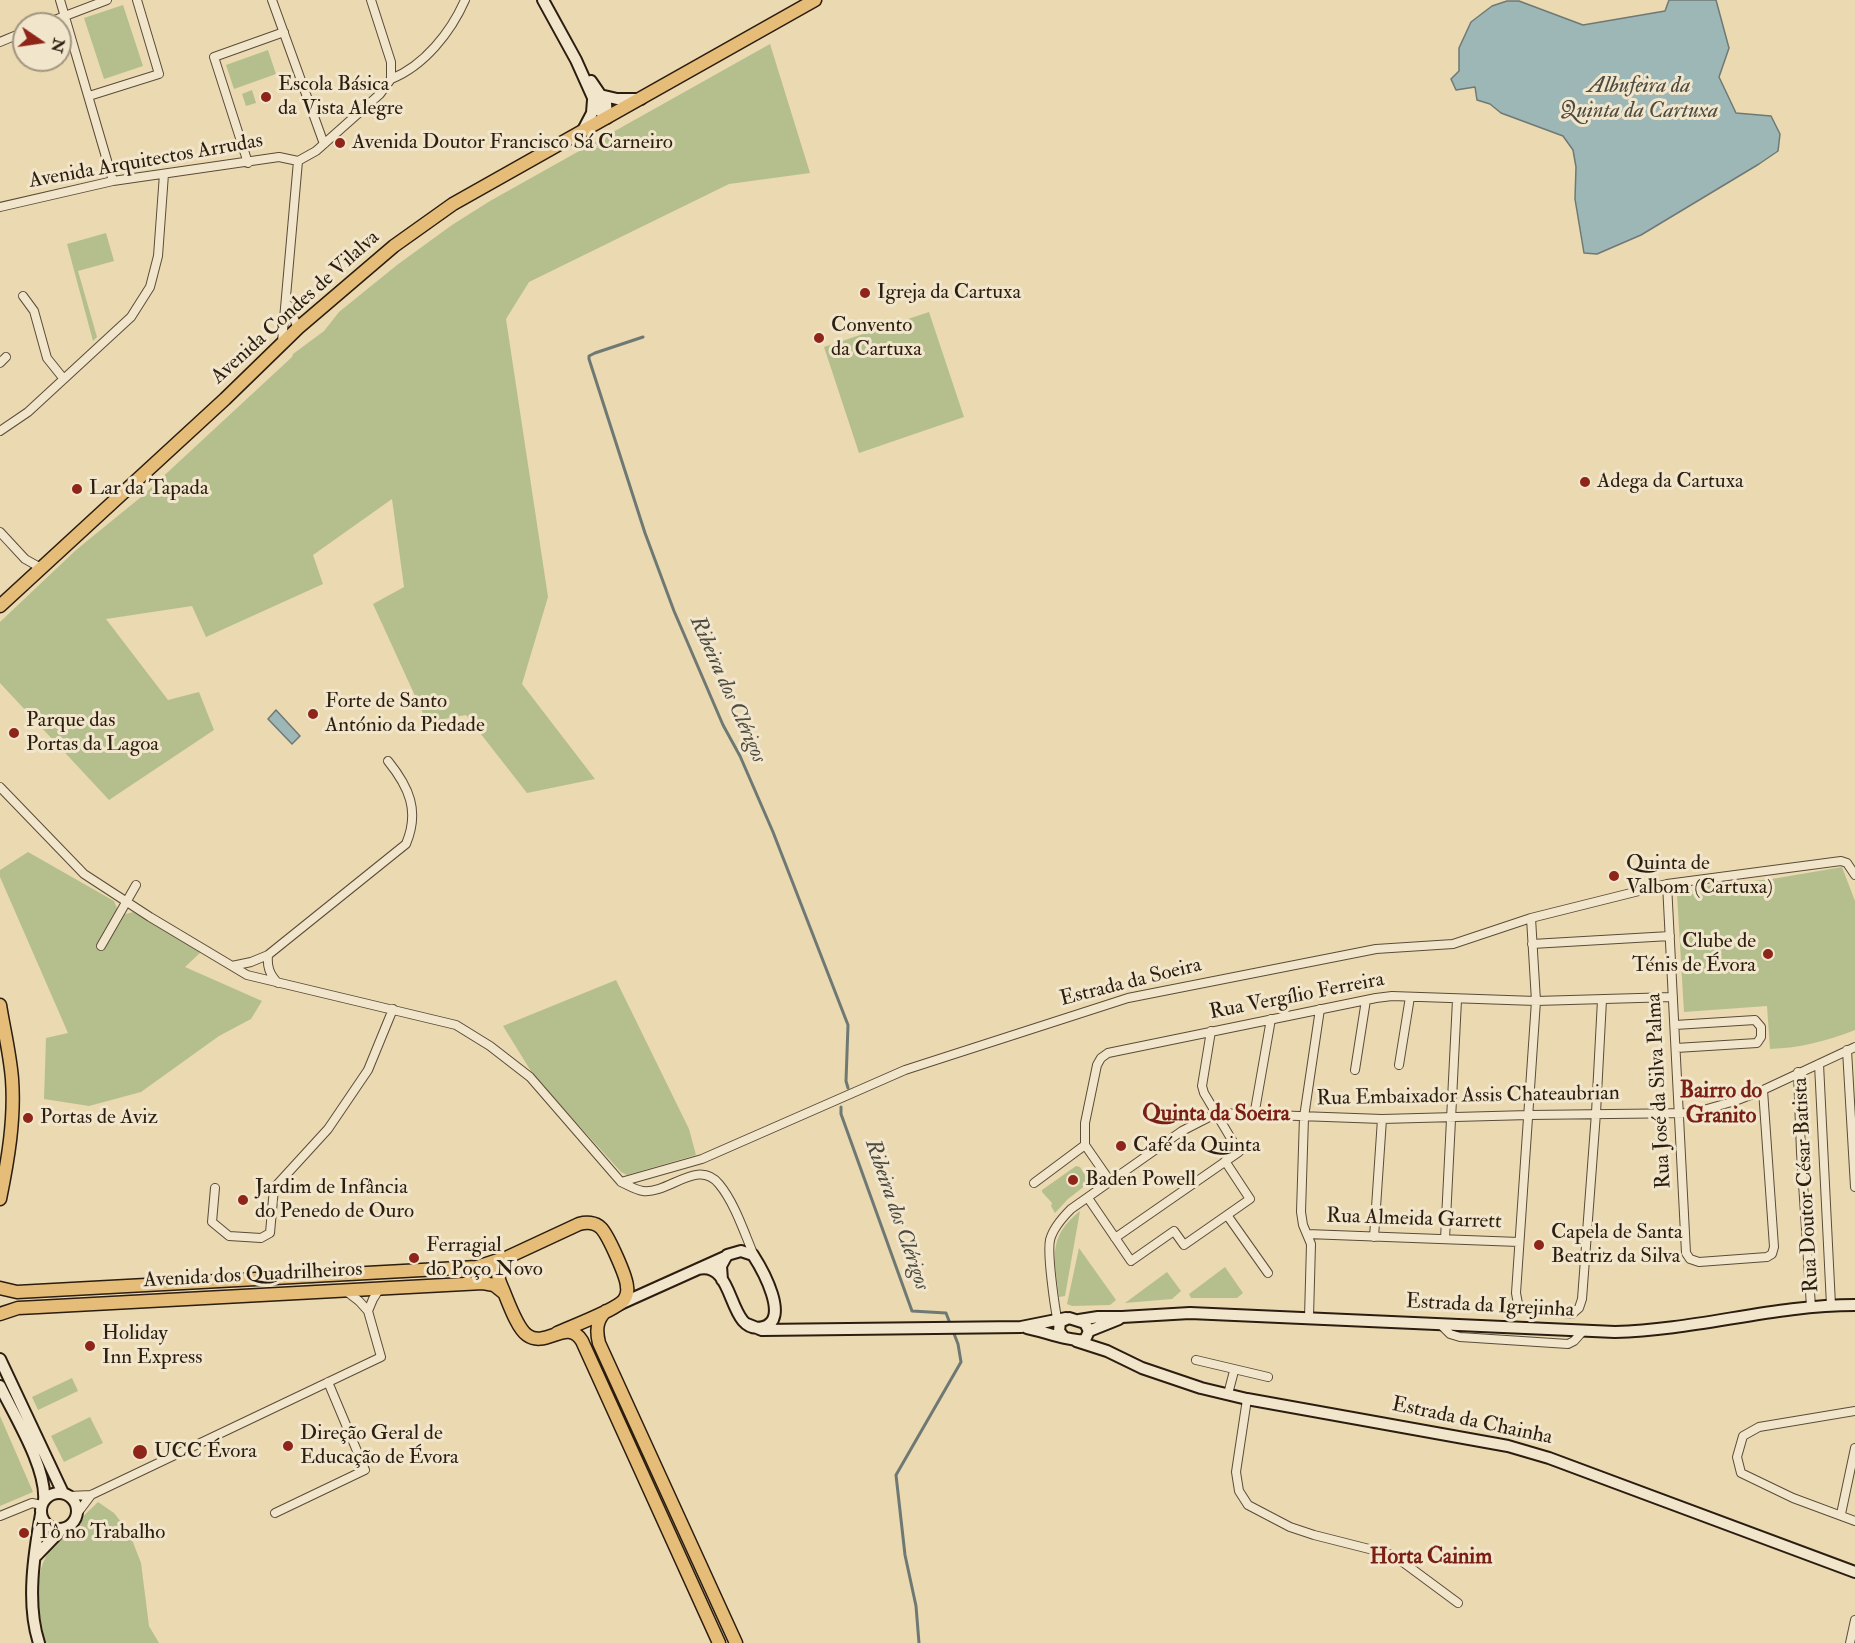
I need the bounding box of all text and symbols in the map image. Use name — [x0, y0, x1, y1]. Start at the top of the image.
north arrow — [12, 12, 72, 72]
text: N — [46, 36, 69, 55]
place label: Escola Básica da Vista Alegre — [278, 72, 403, 122]
water label: Albufeira da Quinta da Cartuxa — [1560, 74, 1718, 125]
marker: Escola Básica da Vista Alegre — [259, 90, 273, 104]
street label: Avenida Arquitectos Arrudas — [27, 129, 265, 195]
place label: Avenida Doutor Francisco Sá Carneiro — [352, 130, 673, 156]
marker: Avenida Doutor Francisco Sá Carneiro — [333, 136, 347, 150]
street label: Avenida Condes de Vilalva — [207, 226, 385, 390]
place label: Igreja da Cartuxa — [877, 280, 1021, 306]
marker: Igreja da Cartuxa — [858, 286, 872, 300]
place label: Convento da Cartuxa — [831, 313, 922, 363]
marker: Convento da Cartuxa — [812, 331, 826, 345]
place label: Adega da Cartuxa — [1597, 469, 1744, 495]
marker: Adega da Cartuxa — [1578, 475, 1592, 489]
place label: Lar da Tapada — [89, 476, 209, 502]
marker: Lar da Tapada — [70, 482, 84, 496]
water label: Ribeira dos Clérigos — [683, 613, 771, 767]
place label: Forte de Santo António da Piedade — [325, 689, 485, 739]
marker: Forte de Santo António da Piedade — [306, 707, 320, 721]
place label: Parque das Portas da Lagoa — [26, 708, 159, 758]
marker: Parque das Portas da Lagoa — [7, 726, 21, 740]
place label: Quinta de Valbom (Cartuxa) — [1626, 851, 1773, 901]
marker: Quinta de Valbom (Cartuxa) — [1607, 869, 1621, 883]
place label: Clube de Ténis de Évora — [1632, 929, 1756, 979]
marker: Clube de Ténis de Évora — [1761, 947, 1775, 961]
street label: Estrada da Soeira — [1058, 953, 1204, 1013]
street label: Rua Vergílio Ferreira — [1207, 968, 1387, 1026]
street label: Rua José da Silva Palma — [1642, 992, 1678, 1190]
street label: Rua Doutor César Batista — [1789, 1077, 1825, 1293]
district label: Bairro do Granito — [1680, 1079, 1762, 1130]
street label: Rua Embaixador Assis Chateaubrian — [1316, 1082, 1620, 1112]
district label: Quinta da Soeira — [1142, 1102, 1290, 1128]
place label: Portas de Aviz — [40, 1105, 158, 1131]
marker: Portas de Aviz — [21, 1111, 35, 1125]
place label: Café da Quinta — [1133, 1133, 1261, 1159]
water label: Ribeira dos Clérigos — [858, 1136, 934, 1294]
marker: Café da Quinta — [1114, 1139, 1128, 1153]
place label: Baden Powell — [1085, 1167, 1196, 1193]
marker: Baden Powell — [1066, 1173, 1080, 1187]
place label: Jardim de Infância do Penedo de Ouro — [255, 1175, 414, 1225]
marker: Jardim de Infância do Penedo de Ouro — [236, 1193, 250, 1207]
street label: Rua Almeida Garrett — [1326, 1204, 1502, 1236]
place label: Capela de Santa Beatriz da Silva — [1551, 1220, 1683, 1270]
place label: Ferragial do Poço Novo — [426, 1233, 543, 1283]
marker: Capela de Santa Beatriz da Silva — [1532, 1238, 1546, 1252]
marker: Ferragial do Poço Novo — [407, 1251, 421, 1265]
street label: Avenida dos Quadrilheiros — [143, 1258, 363, 1294]
street label: Estrada da Igrejinha — [1405, 1290, 1575, 1324]
place label: Holiday Inn Express — [102, 1321, 202, 1371]
marker: Holiday Inn Express — [83, 1339, 97, 1353]
street label: Estrada da Chainha — [1389, 1393, 1555, 1451]
place label: Direção Geral de Educação de Évora — [300, 1421, 459, 1471]
place label: UCC Évora — [154, 1439, 257, 1465]
marker: Direção Geral de Educação de Évora — [281, 1439, 295, 1453]
marker: UCC Évora — [131, 1443, 149, 1461]
place label: Tô no Trabalho — [36, 1520, 165, 1546]
marker: Tô no Trabalho — [17, 1526, 31, 1540]
district label: Horta Cainim — [1370, 1545, 1492, 1571]

